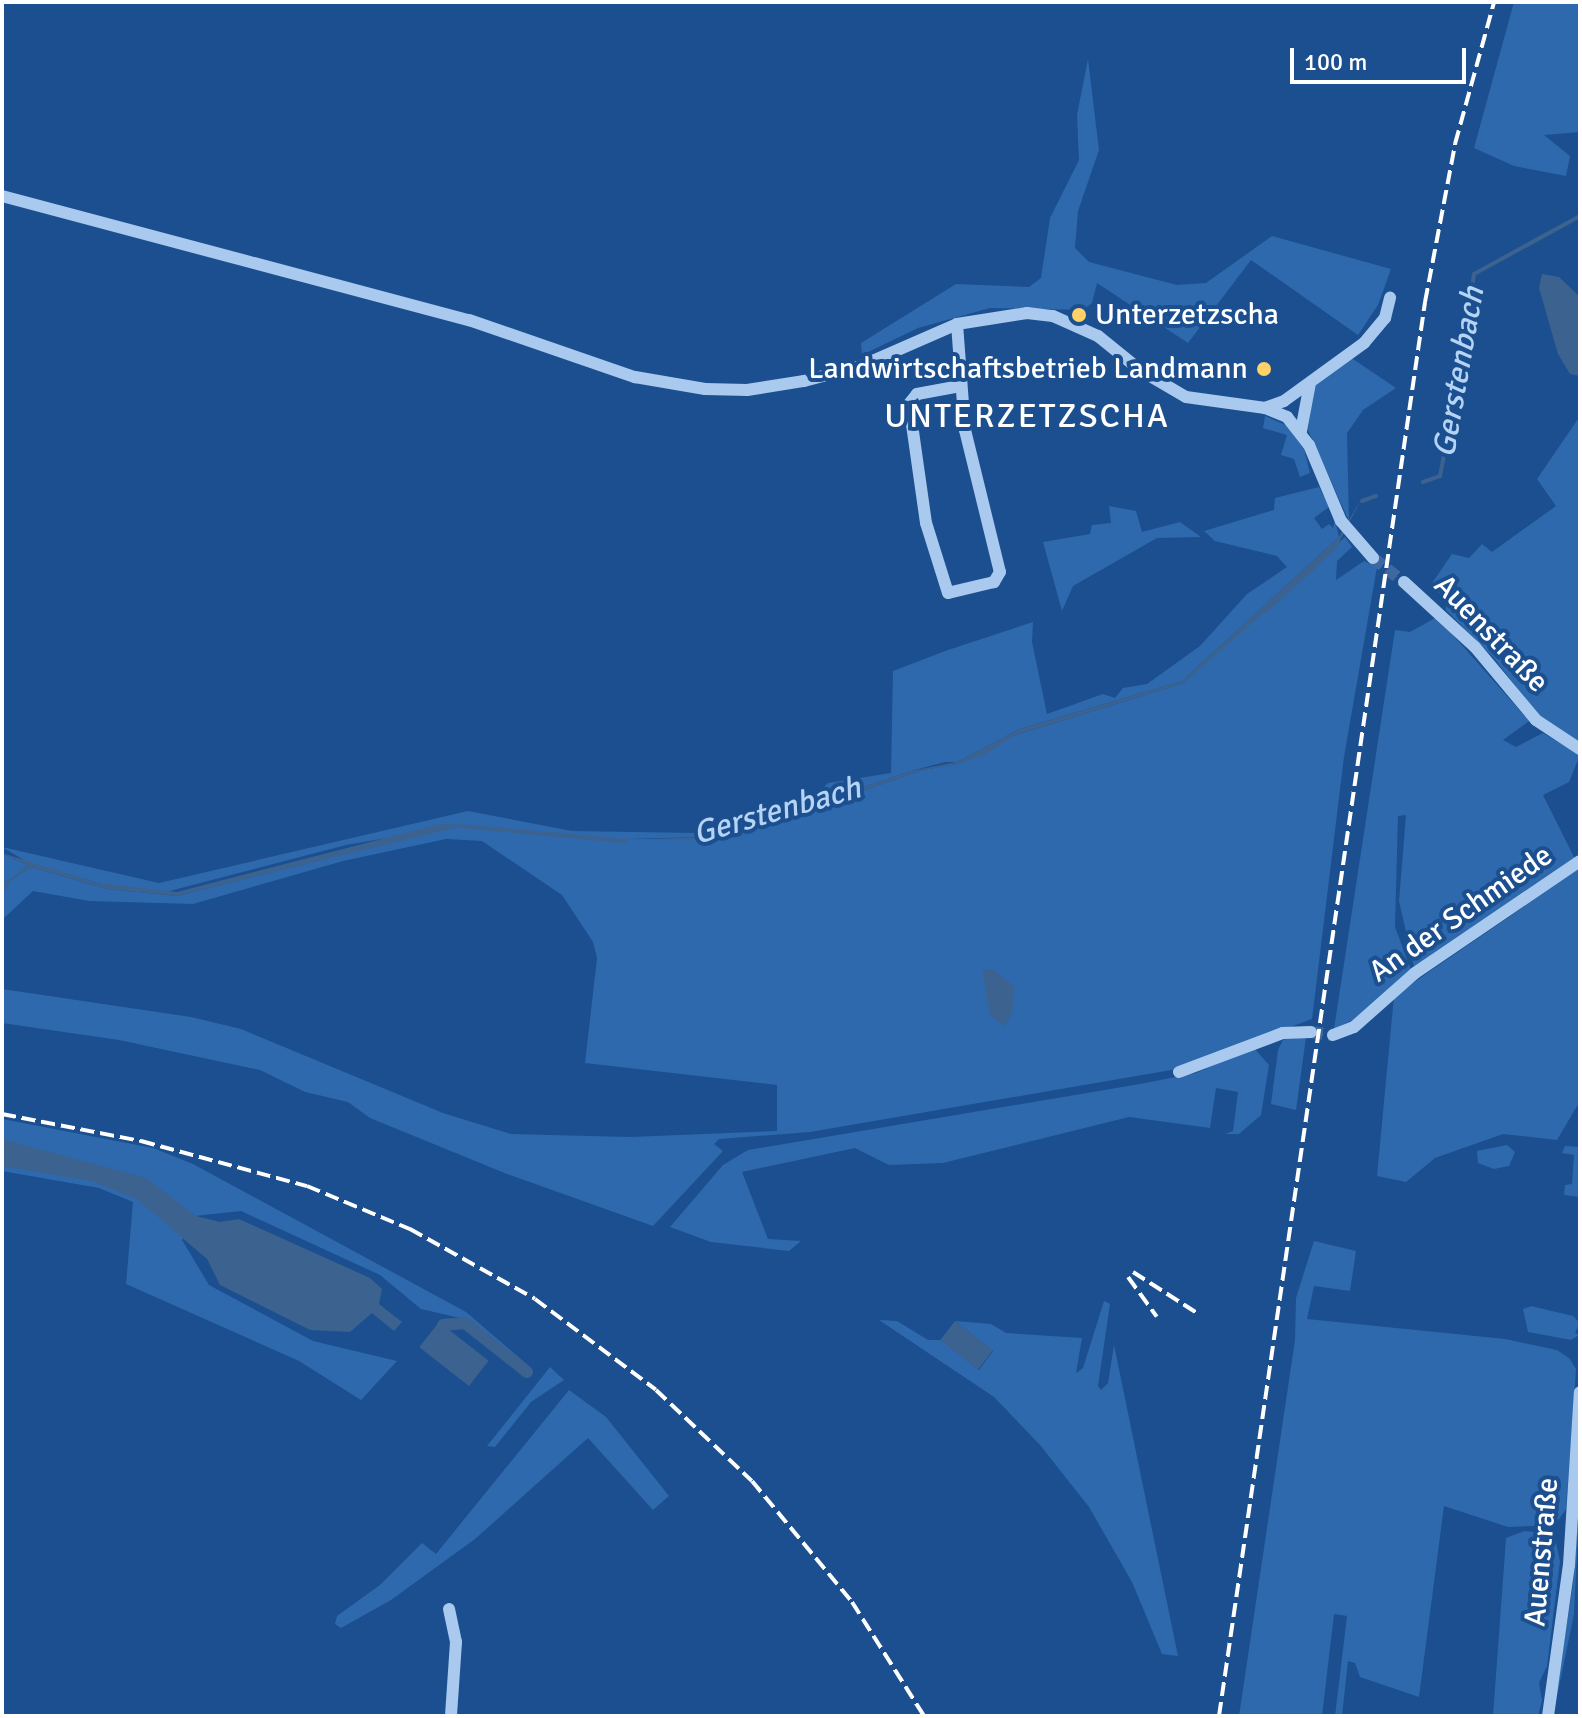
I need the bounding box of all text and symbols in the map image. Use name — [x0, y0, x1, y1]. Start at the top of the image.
scale bar — [1294, 32, 1470, 82]
text: 100 m — [1304, 47, 1367, 77]
water label: Gerstenbach — [1425, 284, 1493, 460]
place label: Unterzetzscha — [1095, 297, 1279, 333]
marker: Unterzetzscha — [1070, 306, 1088, 324]
place label: Landwirtschaftsbetrieb Landmann — [808, 351, 1248, 387]
marker: Landwirtschaftsbetrieb Landmann — [1255, 360, 1273, 378]
district label: UNTERZETZSCHA — [884, 397, 1170, 437]
street label: Auenstraße — [1426, 568, 1556, 700]
water label: Gerstenbach — [689, 769, 865, 853]
street label: An der Schmiede — [1363, 838, 1559, 990]
street label: Auenstraße — [1518, 1476, 1566, 1628]

